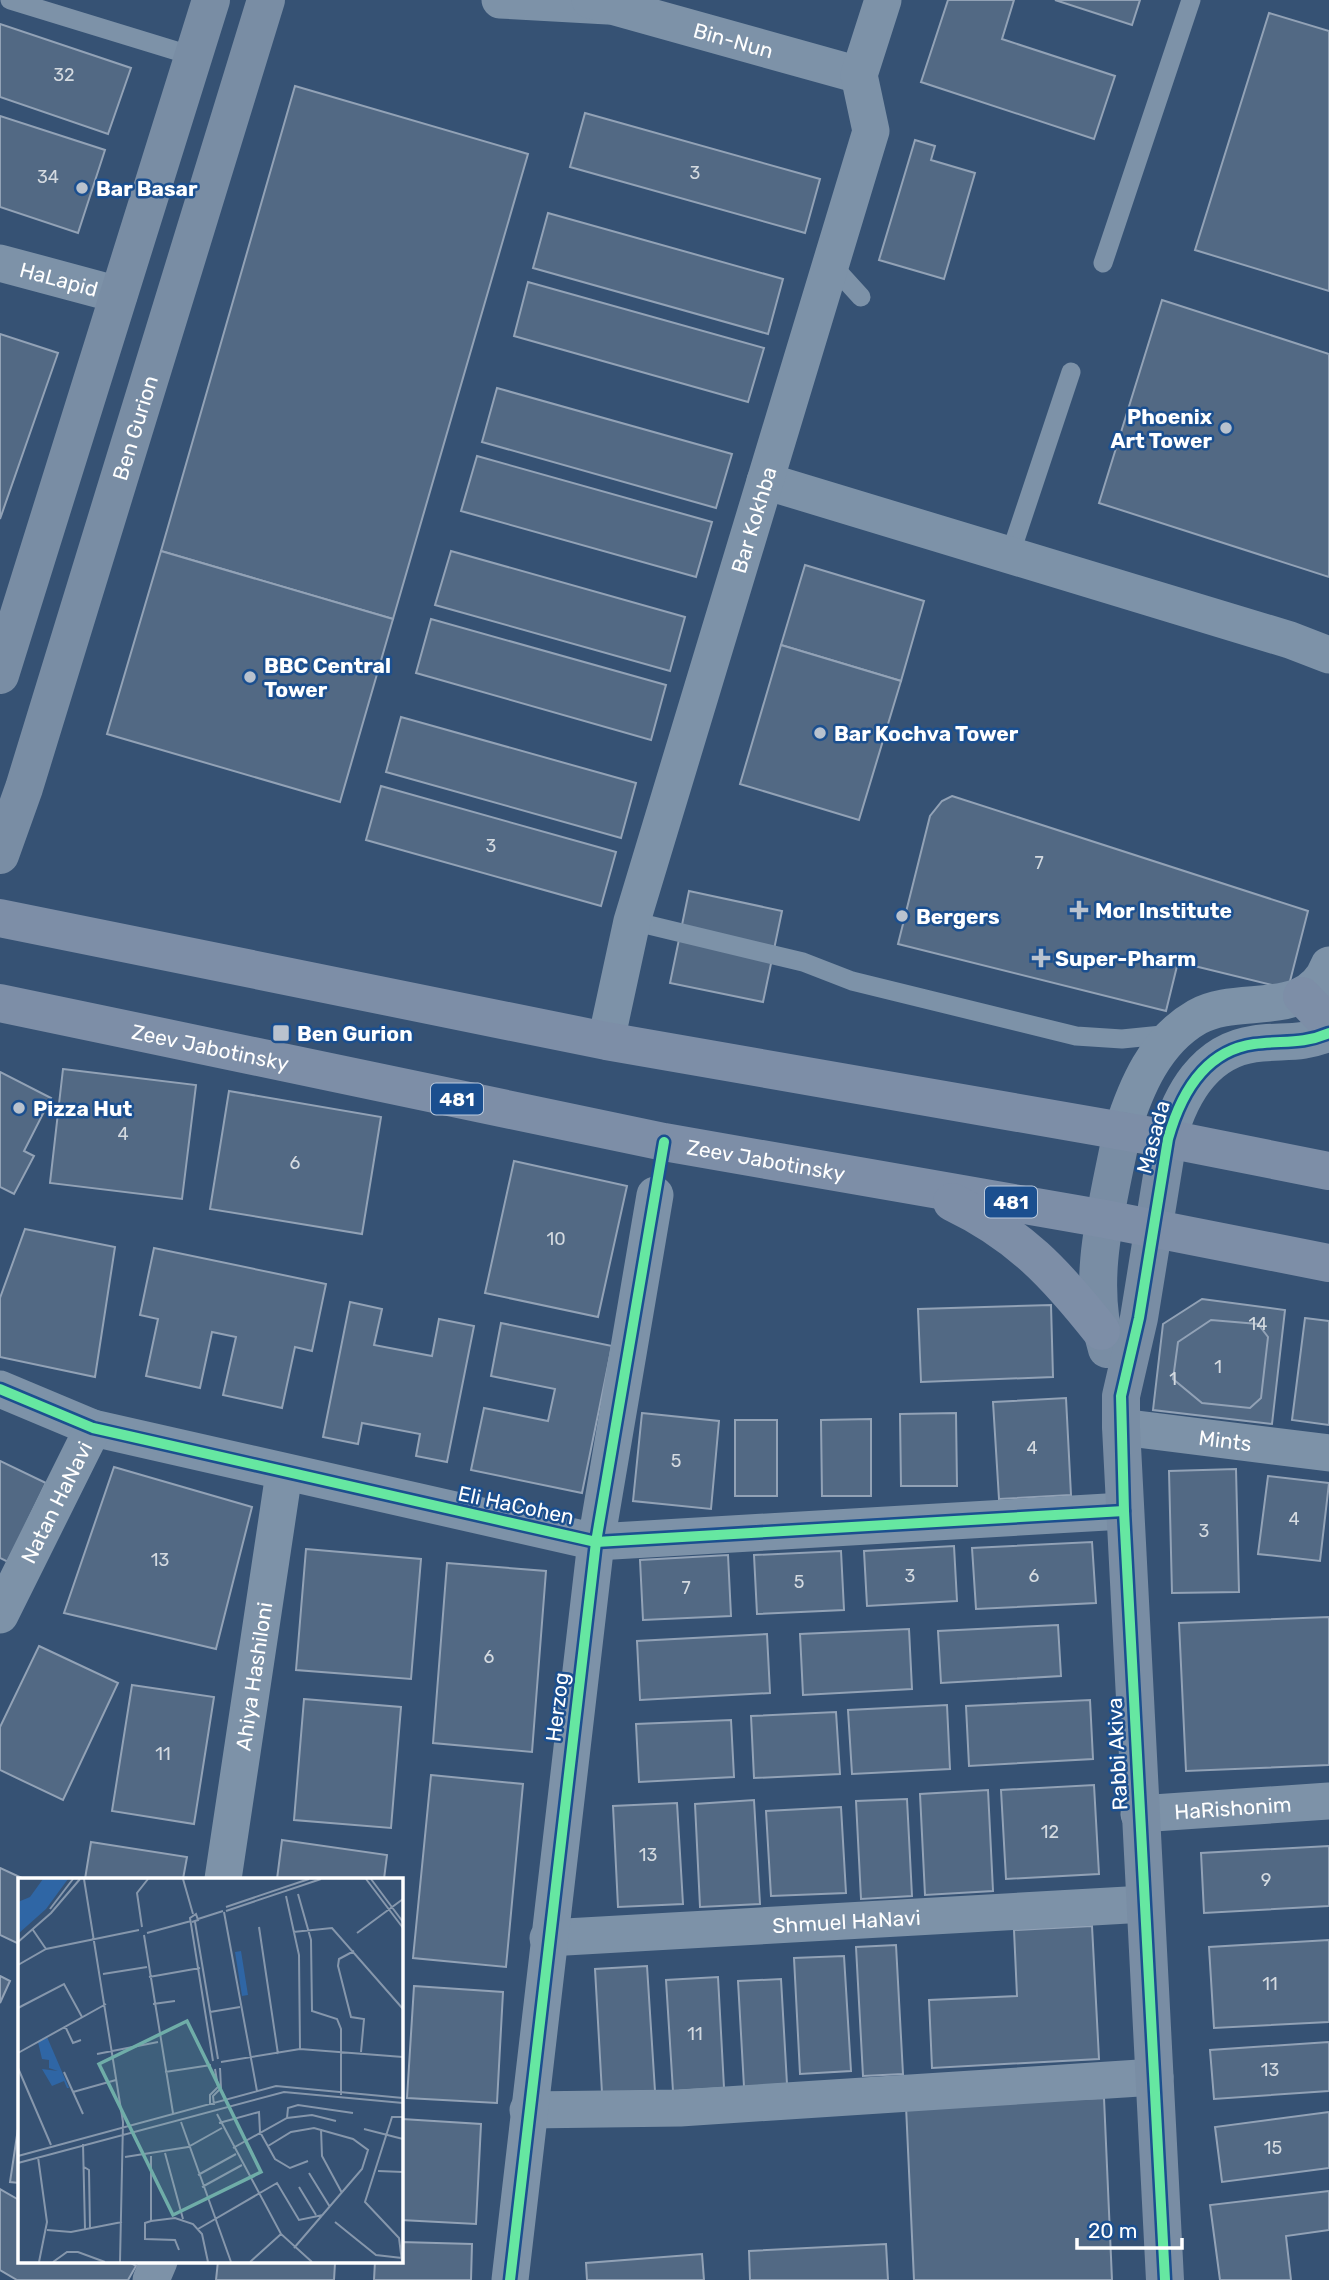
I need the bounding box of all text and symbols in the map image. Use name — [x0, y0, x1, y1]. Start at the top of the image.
street label: Bin-Nun — [691, 17, 776, 63]
house number: 32 — [53, 64, 75, 86]
house number: 3 — [690, 162, 700, 184]
house number: 34 — [37, 166, 59, 188]
place label: Bar Basar — [96, 176, 198, 201]
marker: Bar Basar — [74, 180, 90, 196]
street label: HaLapid — [17, 256, 101, 301]
street label: Ben Gurion — [107, 372, 163, 483]
place label: Phoenix Art Tower — [1110, 404, 1213, 453]
marker: Phoenix Art Tower — [1218, 420, 1234, 436]
street label: Bar Kokhba — [725, 463, 781, 576]
place label: BBC Central Tower — [264, 653, 391, 702]
marker: BBC Central Tower — [242, 669, 258, 685]
place label: Bar Kochva Tower — [834, 721, 1019, 746]
marker: Bar Kochva Tower — [812, 725, 828, 741]
house number: 3 — [486, 835, 496, 857]
house number: 7 — [1034, 852, 1044, 874]
place label: Mor Institute — [1095, 898, 1232, 923]
marker: Mor Institute — [1069, 900, 1089, 920]
place label: Bergers — [916, 904, 1000, 929]
marker: Bergers — [894, 908, 910, 924]
place label: Super-Pharm — [1055, 946, 1196, 971]
marker: Super-Pharm — [1033, 950, 1049, 966]
street label: Zeev Jabotinsky — [129, 1018, 292, 1076]
place label: Ben Gurion — [297, 1021, 413, 1046]
marker: Ben Gurion — [271, 1023, 291, 1043]
road number: 481 — [431, 1084, 483, 1114]
place label: Pizza Hut — [33, 1096, 132, 1121]
street label: Masada — [1131, 1098, 1175, 1176]
marker: Pizza Hut — [11, 1100, 27, 1116]
house number: 4 — [117, 1123, 129, 1145]
street label: Zeev Jabotinsky — [685, 1134, 848, 1186]
house number: 6 — [290, 1152, 301, 1174]
road number: 481 — [985, 1186, 1037, 1218]
house number: 10 — [546, 1228, 566, 1250]
house number: 14 — [1249, 1313, 1267, 1335]
house number: 1 — [1214, 1356, 1222, 1378]
house number: 1 — [1169, 1368, 1177, 1390]
street label: Mints — [1197, 1424, 1253, 1456]
street label: Natan HaNavi — [15, 1437, 97, 1567]
house number: 4 — [1026, 1437, 1038, 1459]
house number: 5 — [671, 1450, 681, 1472]
street label: Eli HaCohen — [456, 1481, 576, 1529]
house number: 4 — [1288, 1508, 1300, 1530]
house number: 3 — [1199, 1520, 1209, 1542]
house number: 13 — [151, 1549, 169, 1571]
house number: 3 — [905, 1565, 915, 1587]
house number: 6 — [1029, 1565, 1040, 1587]
house number: 5 — [794, 1571, 804, 1593]
house number: 7 — [681, 1577, 691, 1599]
street label: Ahiya Hashiloni — [230, 1600, 277, 1752]
house number: 6 — [484, 1646, 495, 1668]
street label: Herzog — [540, 1671, 574, 1743]
street label: Rabbi Akiva — [1102, 1697, 1132, 1811]
house number: 11 — [155, 1743, 171, 1765]
street label: HaRishonim — [1173, 1791, 1292, 1824]
house number: 12 — [1041, 1821, 1059, 1843]
house number: 13 — [639, 1844, 657, 1866]
house number: 9 — [1261, 1869, 1271, 1891]
inset map — [18, 1878, 402, 2262]
street label: Shmuel HaNavi — [772, 1904, 921, 1938]
house number: 11 — [1262, 1973, 1278, 1995]
house number: 11 — [687, 2023, 703, 2045]
house number: 13 — [1261, 2059, 1279, 2081]
house number: 15 — [1264, 2137, 1282, 2159]
scale bar — [1077, 2206, 1182, 2250]
text: 20 m — [1088, 2218, 1137, 2243]

